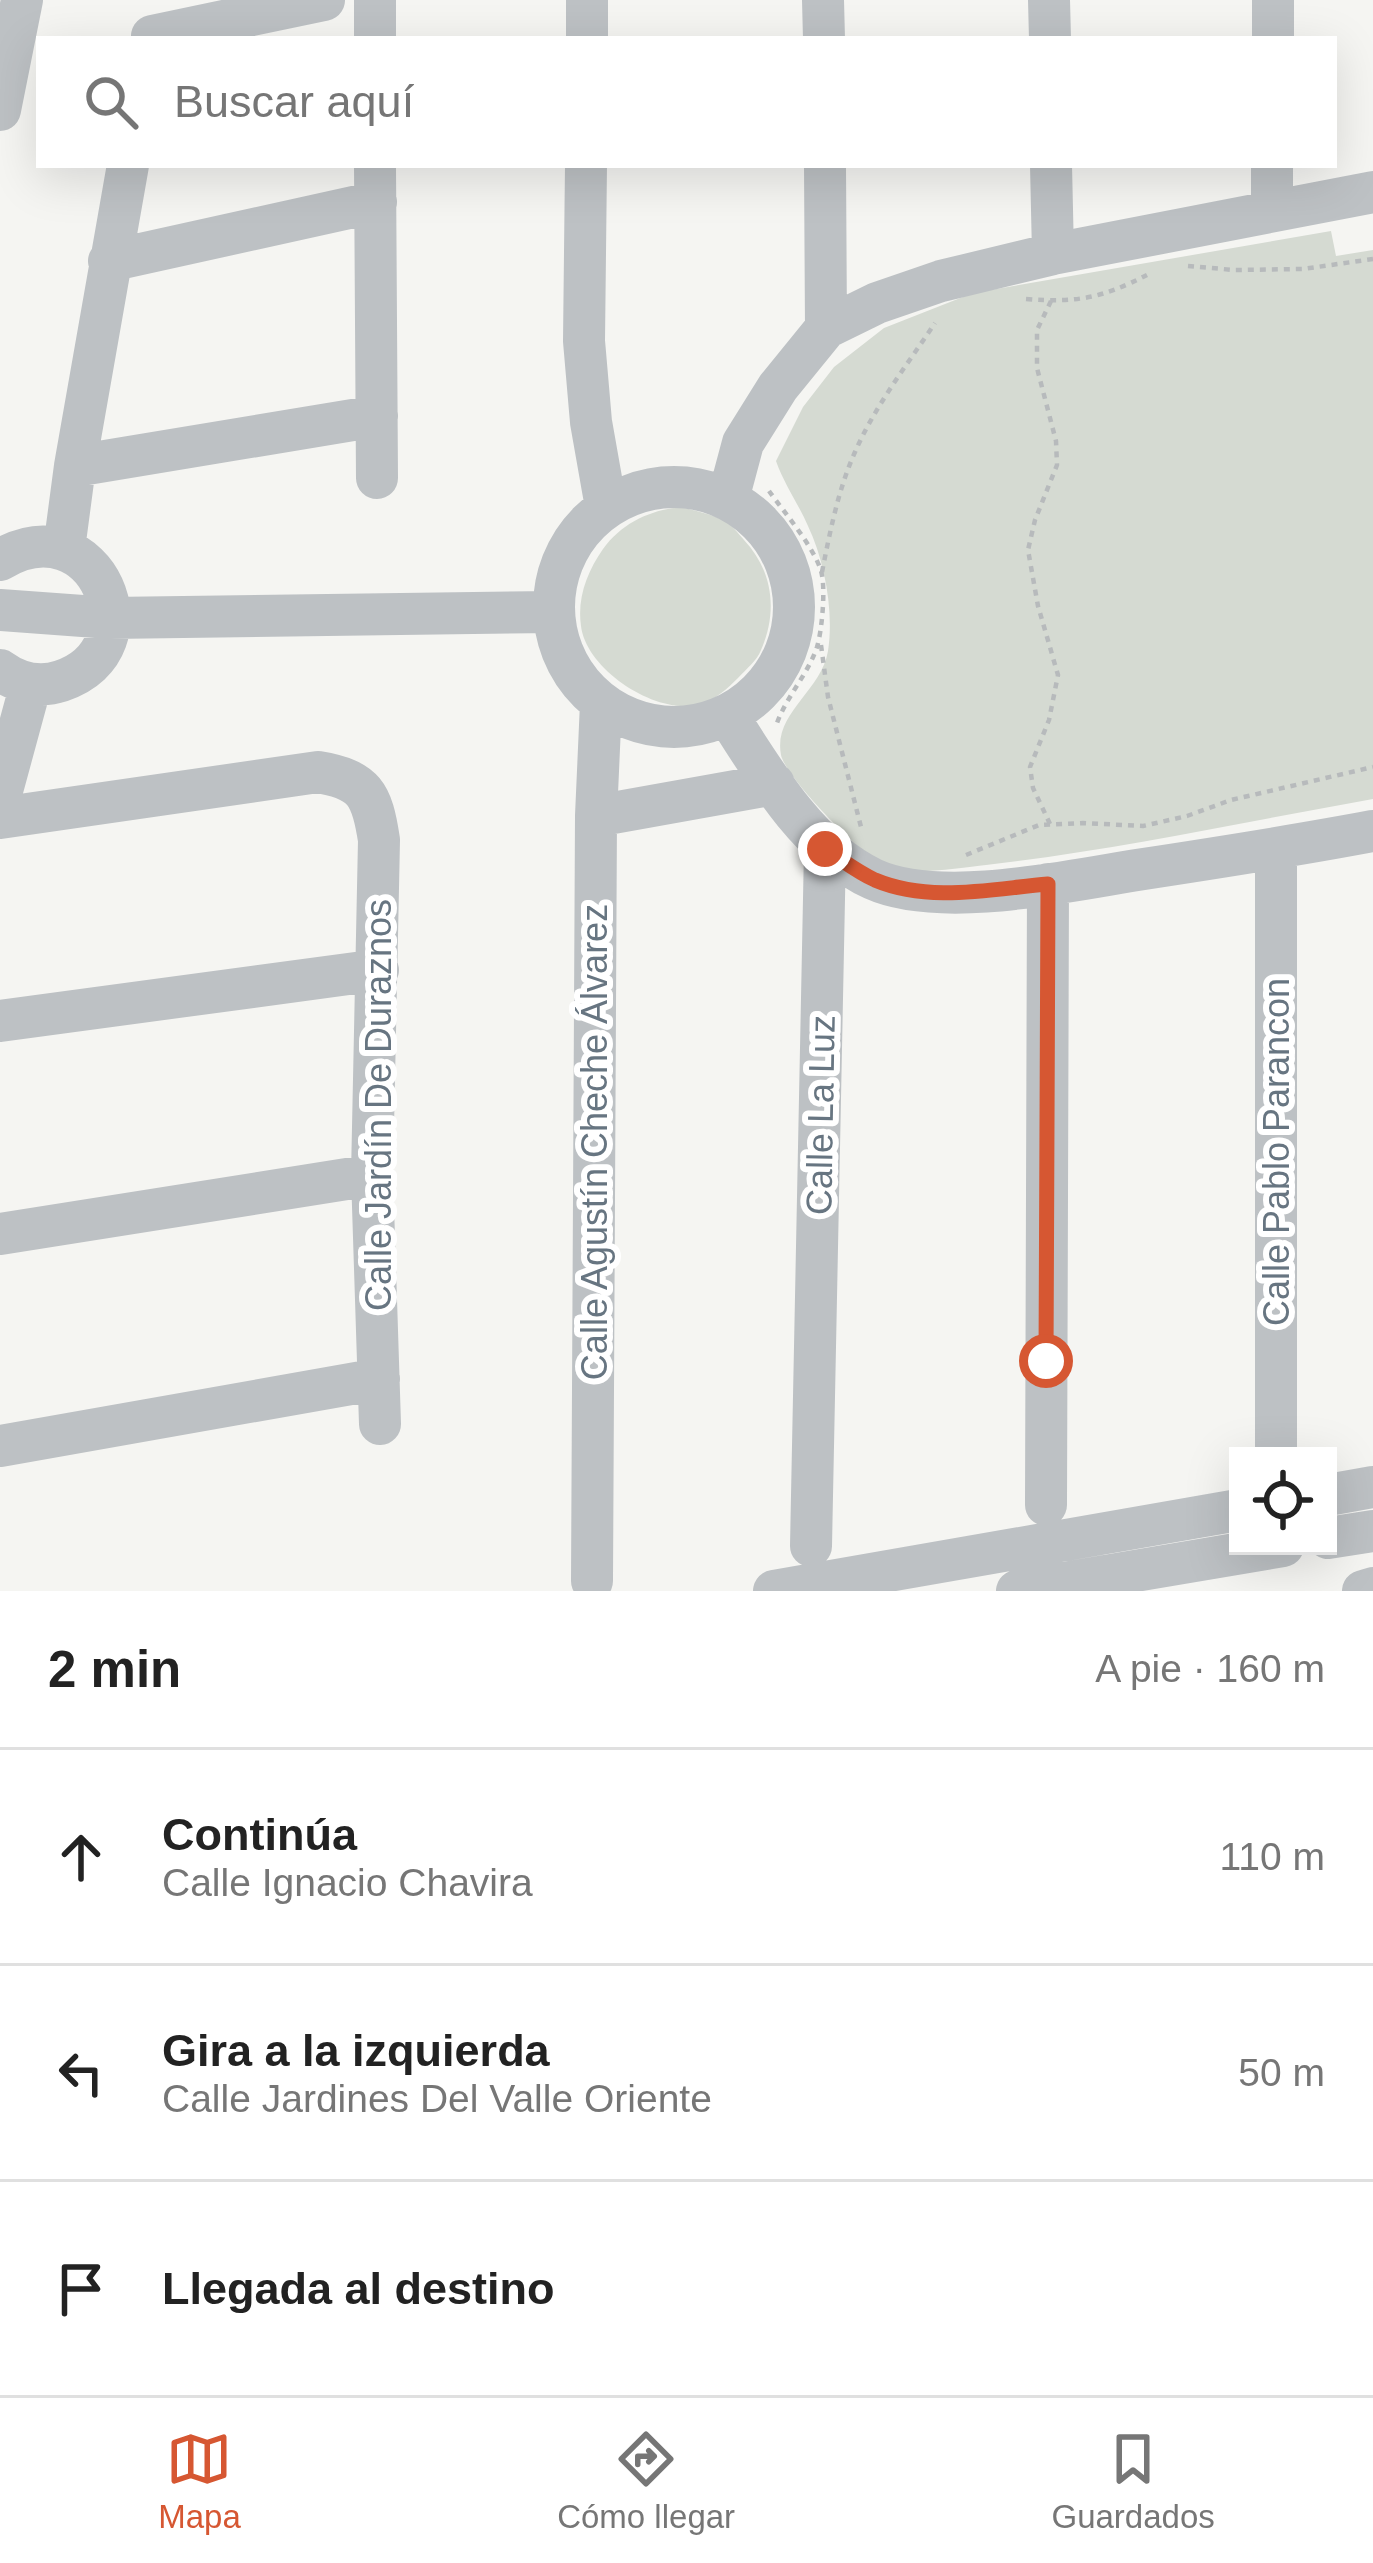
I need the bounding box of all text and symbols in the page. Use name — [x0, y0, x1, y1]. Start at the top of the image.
search box — [36, 36, 1337, 168]
icon: search — [78, 69, 144, 135]
text: Buscar aquí — [174, 76, 414, 127]
route end — [798, 822, 852, 876]
street label: Calle Jardín De Duraznos — [358, 899, 399, 1311]
street label: Calle Agustín Cheche Álvarez — [574, 904, 615, 1380]
street label: Calle Pablo Parancon — [1256, 978, 1297, 1326]
street label: Calle La Luz — [798, 1015, 843, 1215]
route start — [1019, 1334, 1073, 1388]
map controls — [1229, 1447, 1337, 1555]
button: locate — [1229, 1447, 1337, 1555]
text: 2 min — [48, 1641, 181, 1698]
text: A pie · 160 m — [1095, 1647, 1325, 1690]
text: Continúa — [162, 1809, 357, 1860]
icon: ahead — [48, 1824, 114, 1890]
text: 110 m — [1220, 1835, 1325, 1878]
text: Calle Ignacio Chavira — [162, 1861, 533, 1904]
text: Gira a la izquierda — [162, 2025, 550, 2076]
icon: left — [48, 2040, 114, 2106]
text: 50 m — [1238, 2051, 1325, 2094]
text: Calle Jardines Del Valle Oriente — [162, 2077, 712, 2120]
icon: arrive — [48, 2256, 114, 2322]
text: Llegada al destino — [162, 2263, 555, 2314]
tab: Mapa — [158, 2426, 241, 2536]
tab: Cómo llegar — [557, 2426, 735, 2536]
tab: Guardados — [1052, 2426, 1215, 2536]

